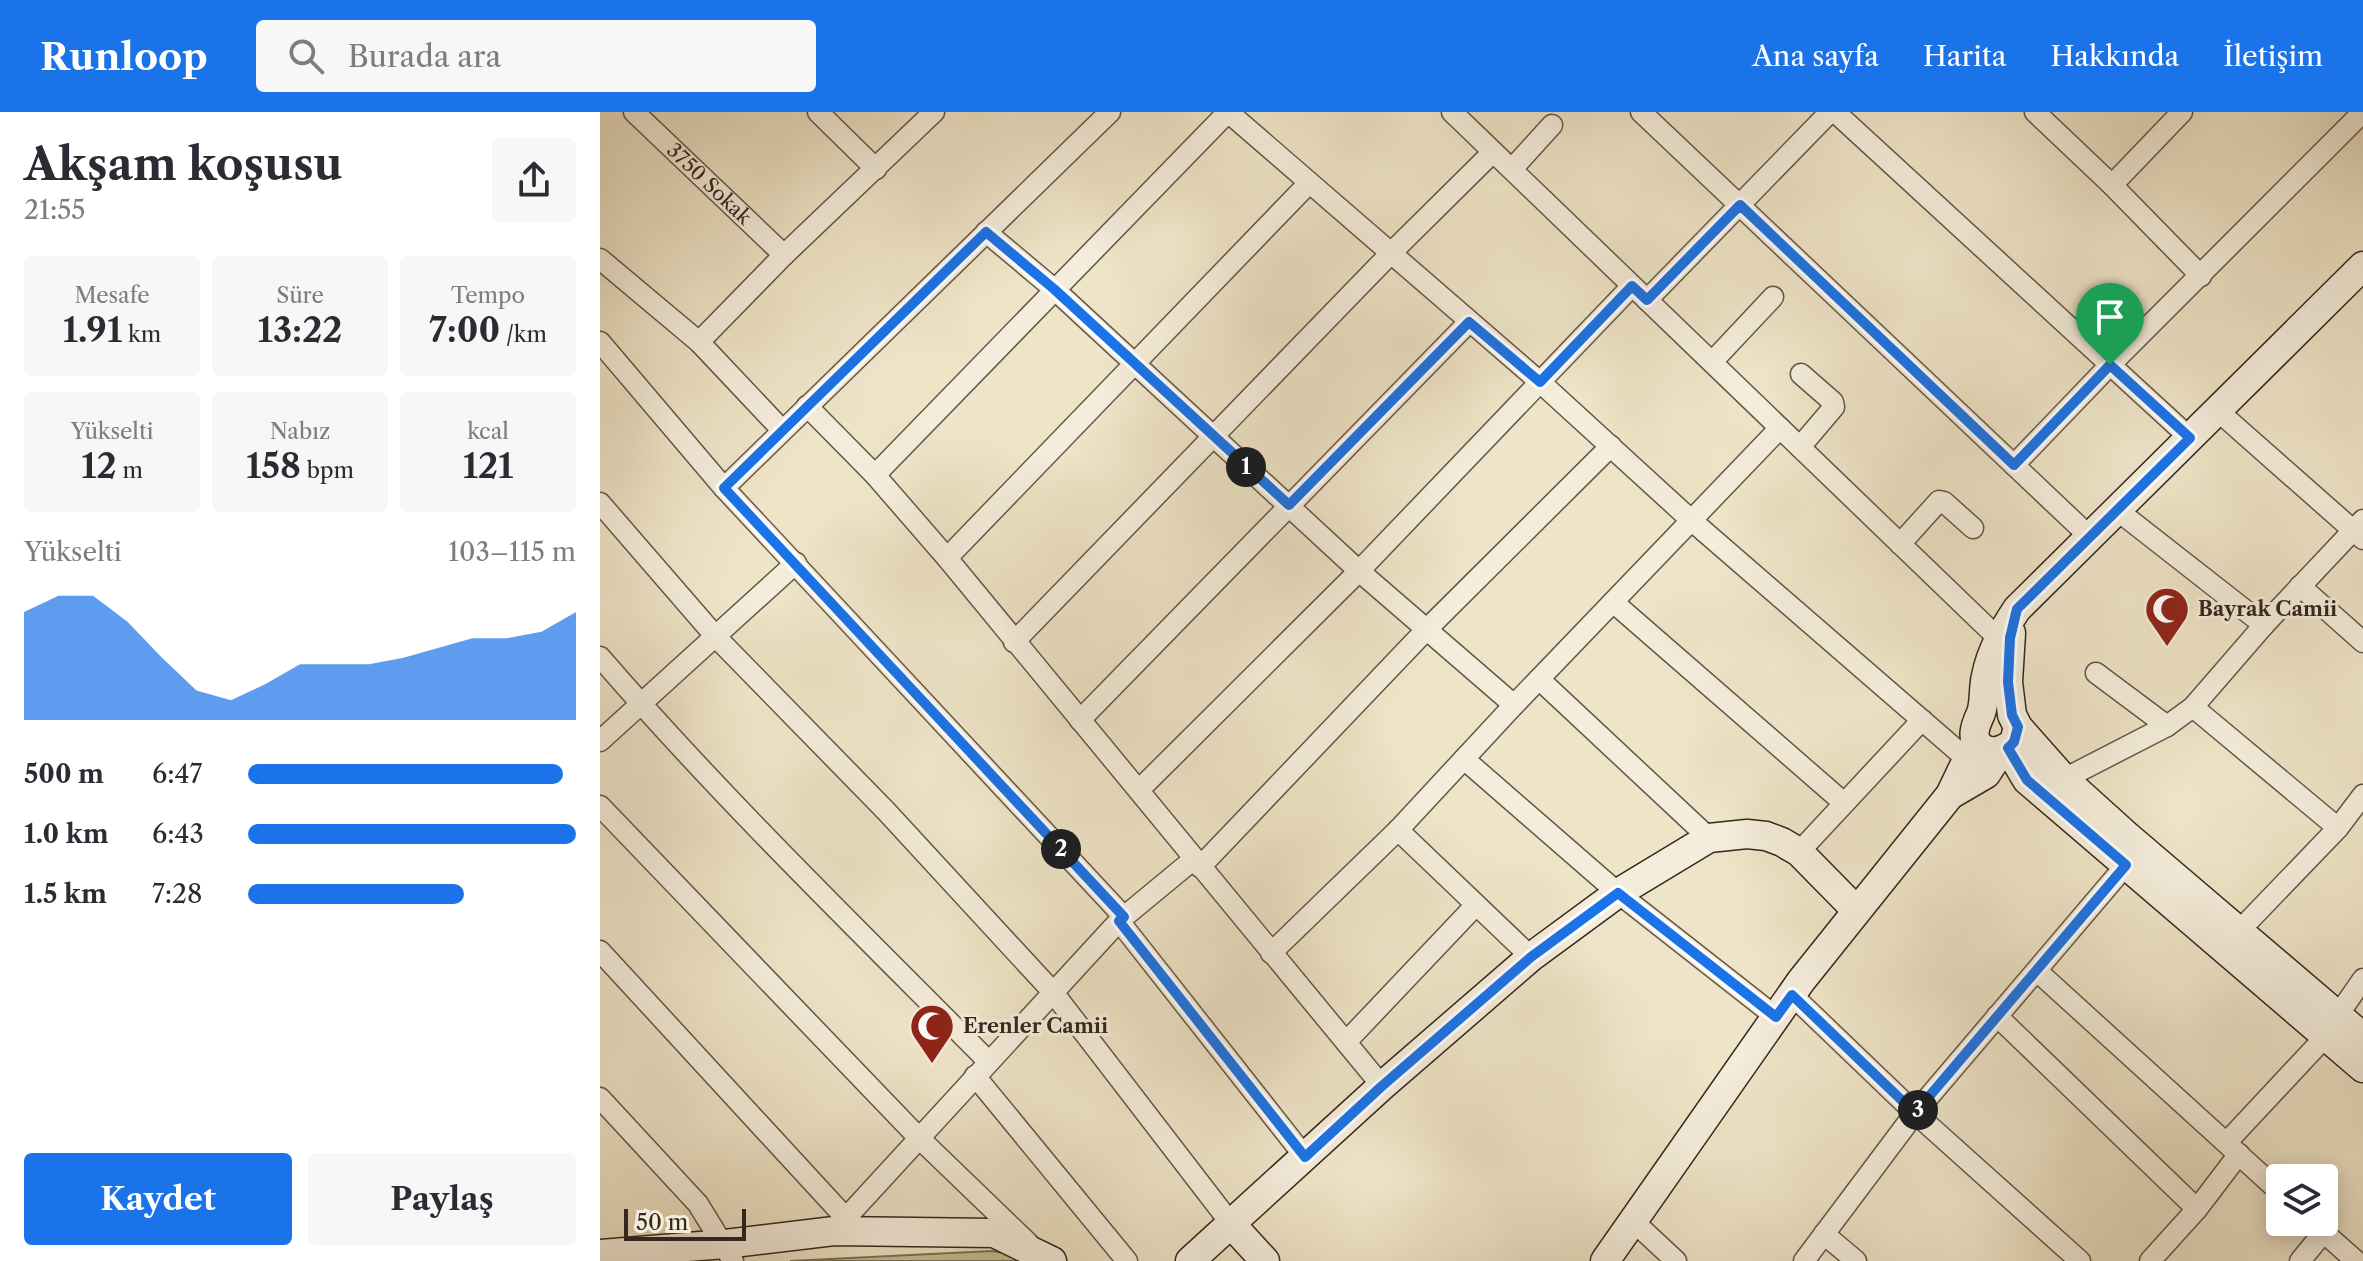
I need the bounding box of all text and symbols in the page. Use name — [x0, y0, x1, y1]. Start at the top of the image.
search box — [256, 20, 816, 92]
text: Runloop — [40, 33, 208, 80]
icon: search — [284, 34, 328, 78]
text: Burada ara — [348, 38, 501, 75]
text: Ana sayfa — [1752, 39, 1879, 73]
text: Harita — [1923, 39, 2006, 73]
text: Hakkında — [2050, 39, 2179, 73]
text: İletişim — [2223, 39, 2323, 73]
text: Akşam koşusu — [24, 137, 343, 191]
button: share — [492, 138, 576, 222]
street label: 3750 Sokak — [662, 138, 757, 230]
text: 21:55 — [24, 194, 85, 226]
text: Mesafe — [74, 282, 150, 309]
text: Süre — [276, 282, 324, 309]
text: Tempo — [451, 282, 525, 309]
pin — [2076, 283, 2144, 365]
icon: arrive — [2088, 295, 2132, 339]
text: 1.91 — [63, 309, 122, 351]
text: 13:22 — [258, 309, 342, 351]
text: 7:00 — [429, 309, 500, 351]
text: km — [122, 321, 161, 348]
text: /km — [500, 321, 547, 348]
text: Yükselti — [71, 418, 153, 445]
text: Nabız — [270, 418, 330, 445]
text: kcal — [467, 418, 509, 445]
text: 12 — [81, 445, 117, 487]
text: 158 — [246, 445, 301, 487]
text: 121 — [463, 445, 513, 487]
pin: 1 — [1226, 447, 1266, 487]
text: 1 — [1241, 453, 1251, 480]
text: m — [117, 457, 143, 484]
text: bpm — [301, 457, 354, 484]
text: Yükselti — [24, 536, 122, 568]
text: 103–115 m — [448, 536, 576, 568]
mosque icon: Bayrak Camii — [2143, 585, 2191, 648]
place label: Bayrak Camii — [2198, 597, 2337, 621]
text: 500 m — [24, 758, 104, 790]
text: 6:47 — [152, 758, 202, 790]
text: 1.0 km — [24, 818, 109, 850]
text: 6:43 — [152, 818, 204, 850]
pin: 2 — [1041, 829, 1081, 869]
text: 2 — [1055, 835, 1068, 862]
text: 1.5 km — [24, 878, 107, 910]
text: 7:28 — [152, 878, 202, 910]
mosque icon: Erenler Camii — [908, 1002, 956, 1065]
place label: Erenler Camii — [963, 1014, 1108, 1038]
pin: 3 — [1898, 1090, 1938, 1130]
text: 3 — [1912, 1096, 1924, 1123]
button: Kaydet — [24, 1153, 292, 1245]
button: Paylaş — [308, 1153, 576, 1245]
map controls — [2266, 1164, 2338, 1236]
button: layers — [2266, 1164, 2338, 1236]
scale bar — [624, 1205, 746, 1241]
text: 50 m — [636, 1209, 688, 1236]

